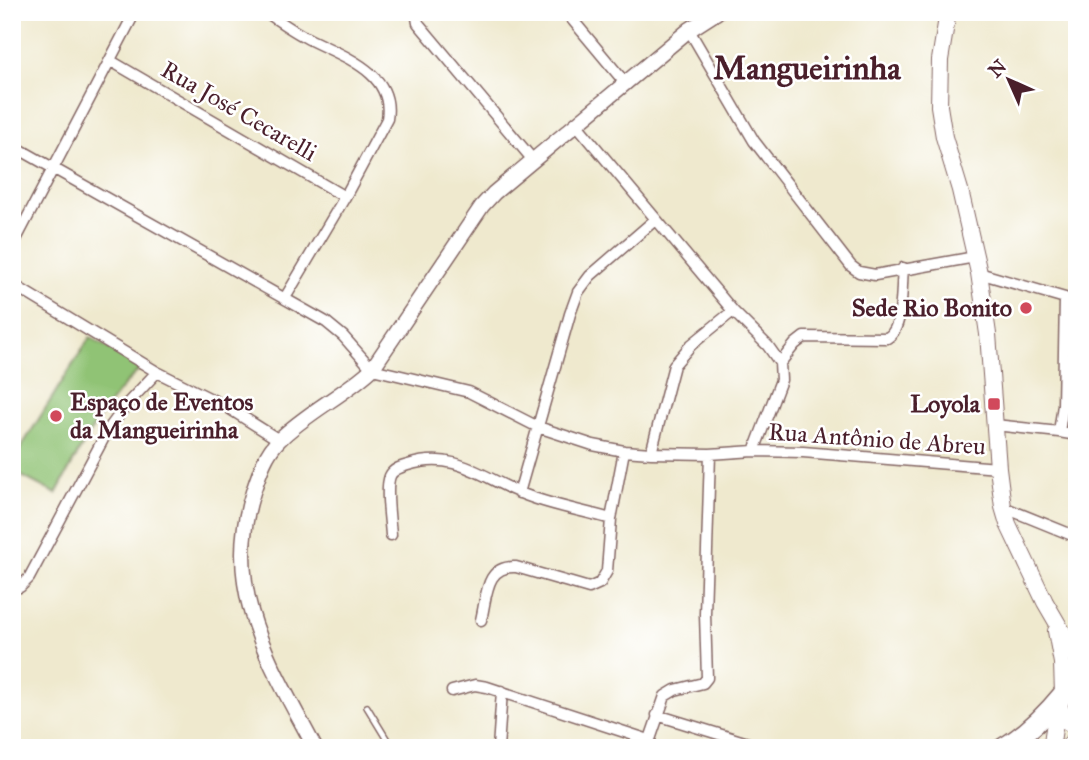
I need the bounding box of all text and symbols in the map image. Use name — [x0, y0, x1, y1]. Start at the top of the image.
north arrow — [974, 46, 1044, 116]
district label: Mangueirinha — [713, 49, 902, 88]
street label: Rua José Cecarelli — [156, 54, 323, 168]
text: N — [983, 54, 1011, 82]
place label: Sede Rio Bonito — [852, 293, 1012, 323]
marker: Sede Rio Bonito — [1018, 300, 1034, 316]
place label: Espaço de Eventos da Mangueirinha — [70, 387, 253, 445]
place label: Loyola — [910, 389, 981, 419]
marker: Loyola — [986, 396, 1002, 412]
marker: Espaço de Eventos da Mangueirinha — [48, 408, 64, 424]
street label: Rua Antônio de Abreu — [767, 416, 987, 462]

